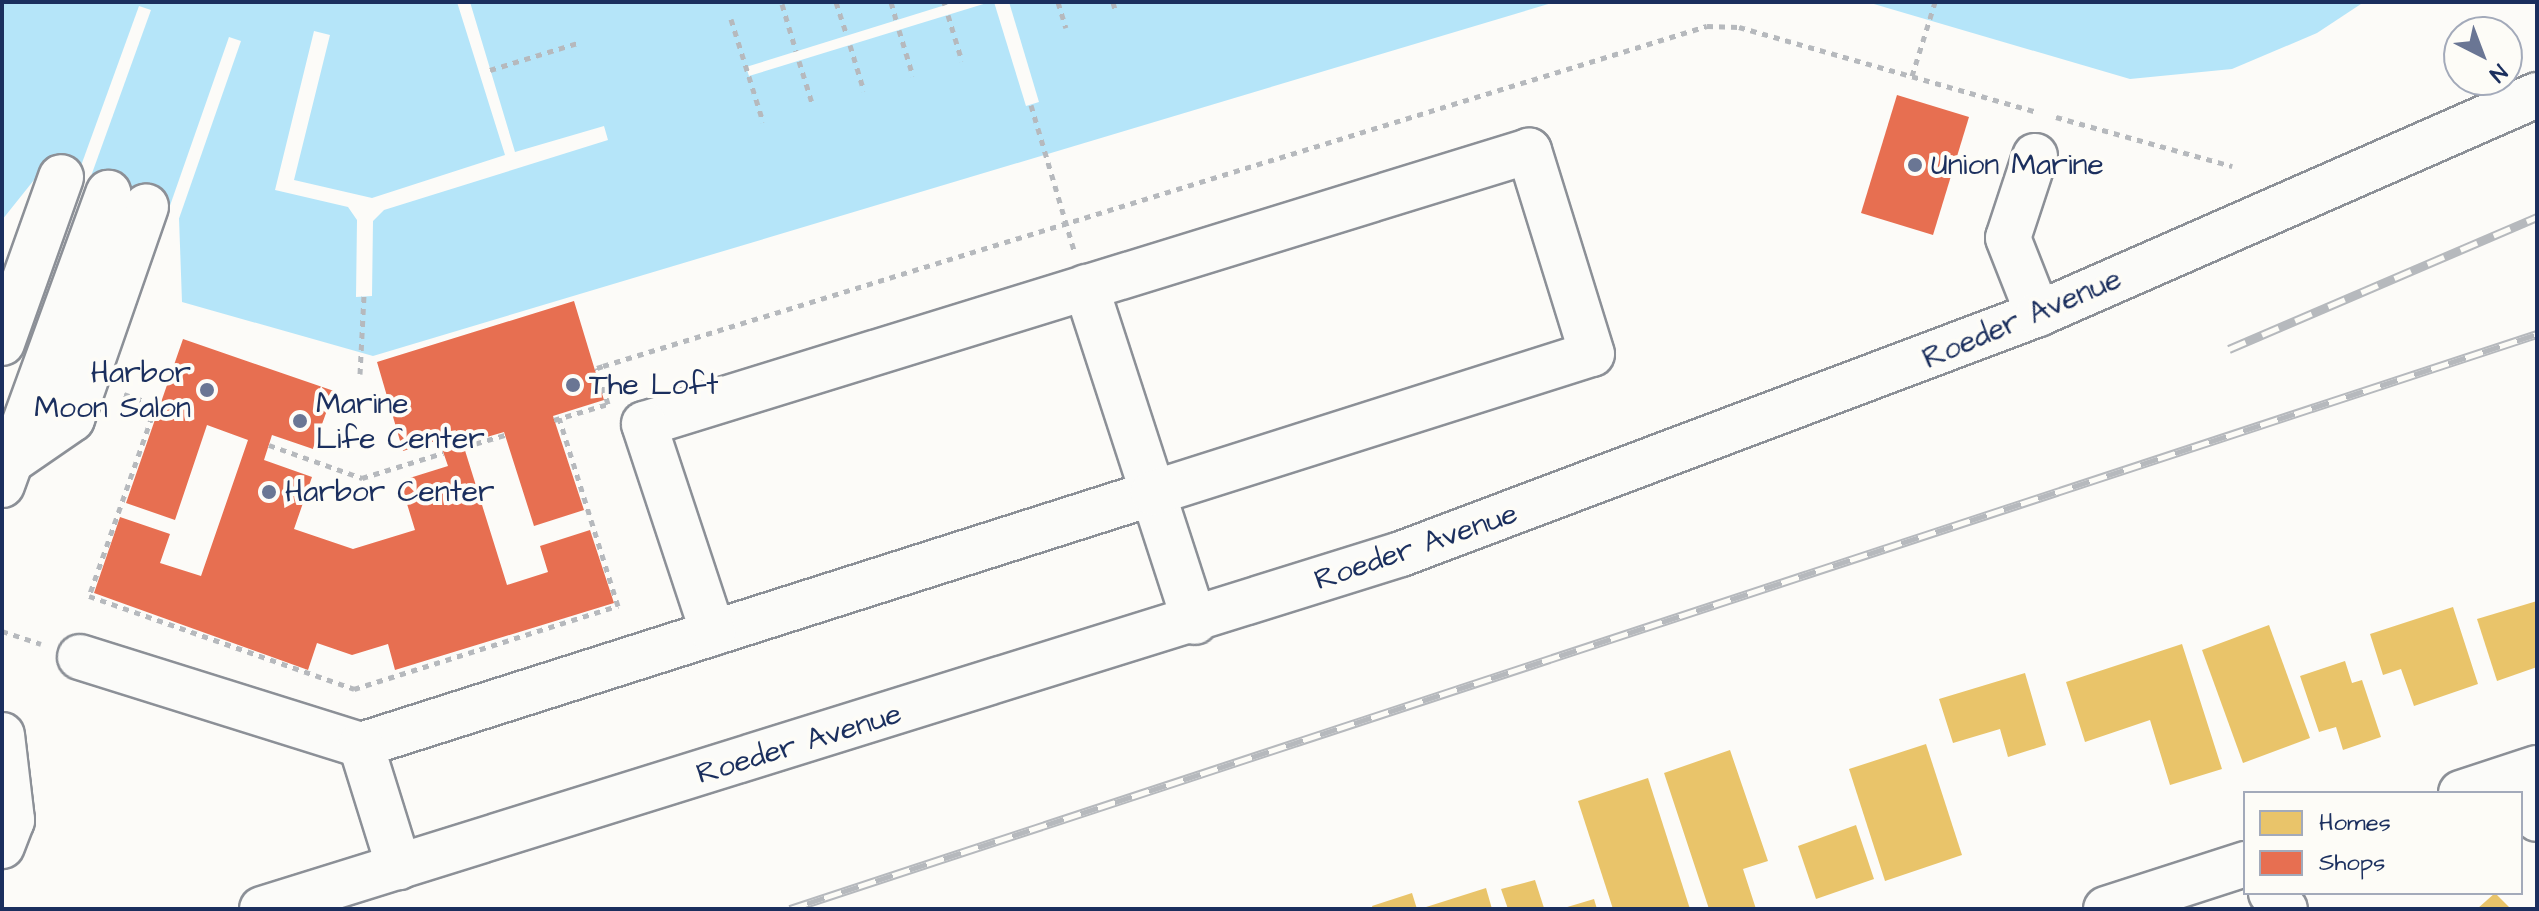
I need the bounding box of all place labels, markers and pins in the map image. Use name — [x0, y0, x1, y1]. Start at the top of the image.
place label: Union Marine — [1931, 147, 2104, 183]
marker: Union Marine — [1906, 156, 1924, 174]
place label: Harbor Moon Salon — [34, 355, 191, 426]
place label: The Loft — [589, 367, 718, 403]
marker: The Loft — [564, 376, 582, 394]
marker: Harbor Moon Salon — [198, 381, 216, 399]
place label: Marine Life Center — [316, 386, 485, 456]
marker: Marine Life Center — [291, 412, 309, 430]
place label: Harbor Center — [285, 474, 495, 510]
marker: Harbor Center — [260, 483, 278, 501]

